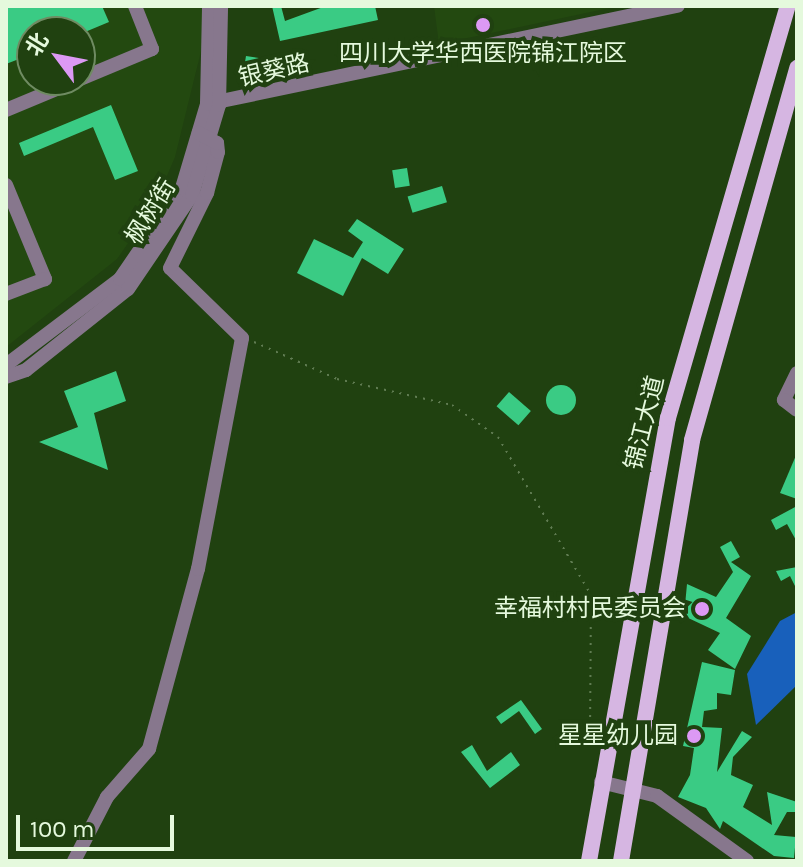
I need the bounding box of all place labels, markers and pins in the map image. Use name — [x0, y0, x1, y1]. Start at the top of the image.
marker: 四川大学华西医院锦江院区 — [472, 14, 494, 36]
place label: 四川大学华西医院锦江院区 — [339, 40, 627, 68]
place label: 幸福村村民委员会 — [494, 595, 686, 623]
marker: 幸福村村民委员会 — [693, 600, 711, 618]
place label: 星星幼儿园 — [558, 722, 678, 750]
marker: 星星幼儿园 — [685, 727, 703, 745]

